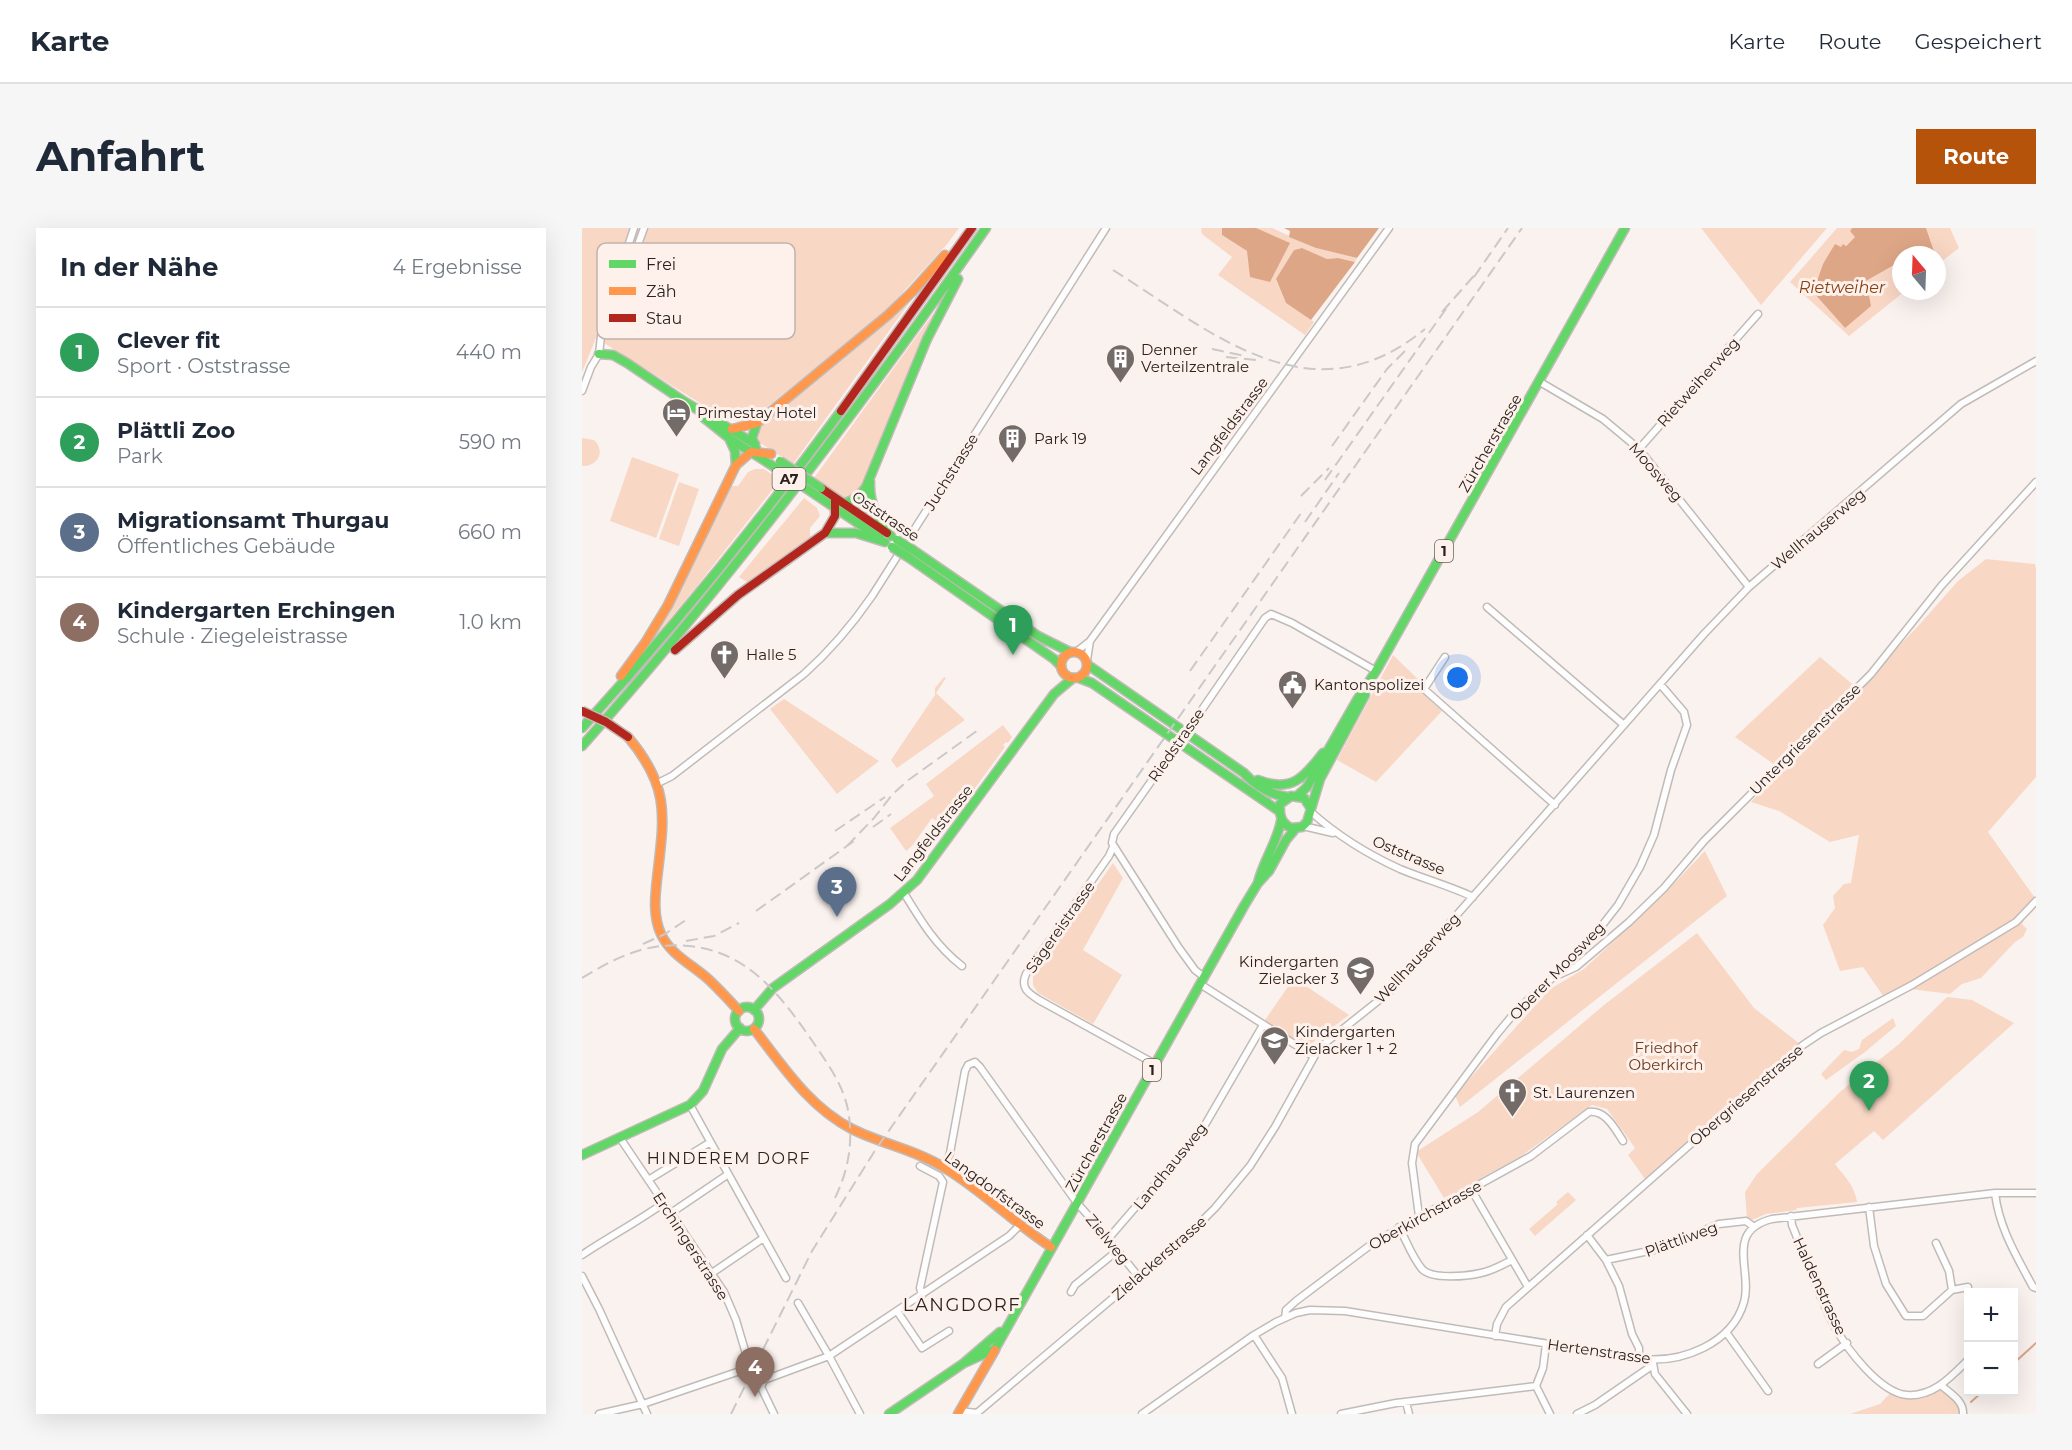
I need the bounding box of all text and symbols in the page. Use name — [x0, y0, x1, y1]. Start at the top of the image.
text: Karte — [30, 24, 110, 58]
text: Karte — [1729, 29, 1785, 54]
text: Route — [1818, 29, 1881, 54]
text: Gespeichert — [1914, 29, 2042, 54]
button: Route — [1916, 129, 2036, 184]
text: Anfahrt — [36, 130, 205, 182]
legend — [597, 243, 795, 339]
north arrow — [1892, 246, 1946, 300]
text: In der Nähe — [60, 251, 218, 283]
text: 4 Ergebnisse — [393, 255, 522, 279]
text: Frei — [646, 255, 676, 274]
water label: Rietweiher — [1799, 278, 1886, 297]
text: Zäh — [646, 282, 677, 301]
text: Stau — [646, 309, 682, 328]
text: Clever fit — [117, 327, 220, 354]
street label: Rietweiherweg — [1653, 333, 1743, 431]
text: 1 — [76, 340, 83, 364]
text: 440 m — [456, 340, 522, 364]
place label: Denner Verteilzentrale — [1141, 340, 1249, 376]
building icon: Denner Verteilzentrale — [1104, 342, 1136, 384]
text: Sport · Oststrasse — [117, 354, 291, 378]
street label: Langfeldstrasse — [1186, 373, 1272, 479]
street label: Zürcherstrasse — [1454, 390, 1526, 496]
hotel icon: Primestay Hotel — [660, 396, 692, 438]
place label: Primestay Hotel — [697, 403, 817, 422]
text: Plättli Zoo — [117, 417, 235, 444]
building icon: Park 19 — [997, 422, 1029, 464]
place label: Park 19 — [1034, 429, 1087, 448]
text: 2 — [74, 430, 85, 454]
text: 590 m — [459, 430, 522, 454]
street label: Juchstrasse — [919, 430, 982, 515]
street label: Moosweg — [1625, 438, 1687, 506]
text: Park — [117, 444, 163, 468]
road number: A7 — [772, 468, 806, 490]
street label: Wellhauserweg — [1767, 484, 1869, 574]
street label: Oststrasse — [849, 486, 923, 546]
text: Migrationsamt Thurgau — [117, 507, 389, 534]
text: 3 — [74, 520, 85, 544]
text: 660 m — [458, 520, 522, 544]
text: Öffentliches Gebäude — [117, 534, 335, 558]
road number: 1 — [1435, 540, 1453, 562]
text: Kindergarten Erchingen — [117, 597, 395, 624]
pin: 1 — [994, 606, 1032, 655]
text: 4 — [73, 610, 86, 634]
text: 1.0 km — [459, 610, 522, 634]
text: Schule · Ziegeleistrasse — [117, 624, 348, 648]
church icon: Halle 5 — [709, 638, 741, 680]
place label: Halle 5 — [746, 645, 797, 664]
your location — [1443, 663, 1472, 692]
public building icon: Kantonspolizei — [1277, 668, 1309, 710]
place label: Kantonspolizei — [1314, 675, 1424, 694]
street label: Untergriesenstrasse — [1745, 679, 1865, 799]
street label: Riedstrasse — [1144, 705, 1208, 785]
street label: Langfeldstrasse — [889, 781, 977, 885]
street label: Oststrasse — [1370, 831, 1448, 879]
pin: 3 — [818, 868, 856, 917]
street label: Sägereistrasse — [1021, 877, 1099, 977]
street label: Wellhauserweg — [1370, 909, 1464, 1007]
street label: Oberer Moosweg — [1505, 918, 1609, 1024]
place label: Kindergarten Zielacker 3 — [1239, 952, 1339, 988]
school or university icon: Kindergarten Zielacker 3 — [1344, 954, 1376, 996]
place label: Kindergarten Zielacker 1 + 2 — [1295, 1022, 1397, 1058]
school or university icon: Kindergarten Zielacker 1 + 2 — [1258, 1024, 1290, 1066]
park label: Friedhof Oberkirch — [1628, 1038, 1704, 1074]
street label: Obergriesenstrasse — [1685, 1040, 1807, 1150]
road number: 1 — [1143, 1059, 1161, 1081]
pin: 2 — [1850, 1062, 1888, 1111]
church icon: St. Laurenzen — [1496, 1076, 1528, 1118]
place label: St. Laurenzen — [1533, 1083, 1635, 1102]
street label: Zürcherstrasse — [1061, 1089, 1131, 1195]
street label: Landhausweg — [1129, 1119, 1211, 1213]
street label: Langdorfstrasse — [941, 1147, 1049, 1233]
district label: HINDEREM DORF — [647, 1149, 811, 1168]
street label: Oberkirchstrasse — [1365, 1176, 1485, 1254]
street label: Erchingerstrasse — [649, 1188, 733, 1304]
street label: Zielweg — [1082, 1210, 1134, 1268]
street label: Zielackerstrasse — [1108, 1212, 1210, 1304]
street label: Plättliweg — [1642, 1217, 1720, 1261]
street label: Haldenstrasse — [1789, 1234, 1851, 1338]
map controls — [1964, 1288, 2018, 1396]
button: + — [1964, 1288, 2018, 1342]
district label: LANGDORF — [903, 1294, 1021, 1316]
street label: Hertenstrasse — [1546, 1334, 1652, 1368]
button: − — [1964, 1342, 2018, 1396]
pin: 4 — [736, 1348, 774, 1397]

